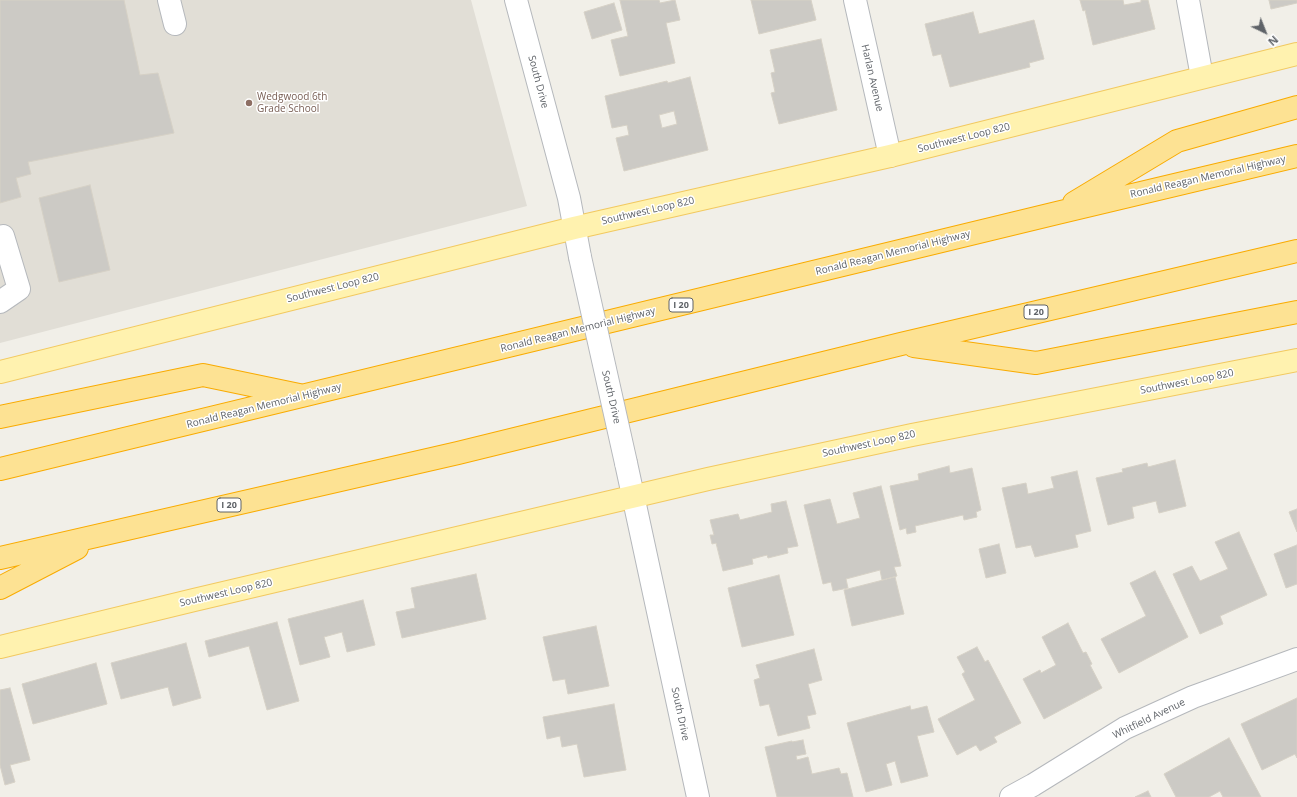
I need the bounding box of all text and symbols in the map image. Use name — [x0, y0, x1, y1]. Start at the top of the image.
north arrow — [1245, 12, 1285, 52]
text: N — [1265, 33, 1282, 50]
street label: Harlan Avenue — [858, 43, 886, 113]
street label: South Drive — [525, 54, 551, 110]
place label: Wedgwood 6th Grade School — [257, 91, 327, 114]
marker: Wedgwood 6th Grade School — [244, 98, 254, 108]
street label: Southwest Loop 820 — [917, 121, 1011, 155]
street label: Ronald Reagan Memorial Highway — [1129, 153, 1287, 201]
street label: Southwest Loop 820 — [600, 194, 696, 228]
street label: Ronald Reagan Memorial Highway — [814, 228, 972, 278]
street label: Southwest Loop 820 — [286, 271, 380, 305]
road number: I 20 — [669, 298, 693, 312]
street label: Ronald Reagan Memorial Highway — [499, 305, 657, 355]
road number: I 20 — [1024, 305, 1048, 319]
street label: Southwest Loop 820 — [1139, 367, 1235, 397]
street label: South Drive — [599, 369, 623, 425]
street label: Ronald Reagan Memorial Highway — [185, 381, 343, 431]
street label: Southwest Loop 820 — [821, 428, 917, 460]
road number: I 20 — [217, 498, 241, 512]
street label: Southwest Loop 820 — [178, 576, 274, 610]
street label: South Drive — [668, 686, 692, 742]
street label: Whitfield Avenue — [1111, 696, 1187, 742]

